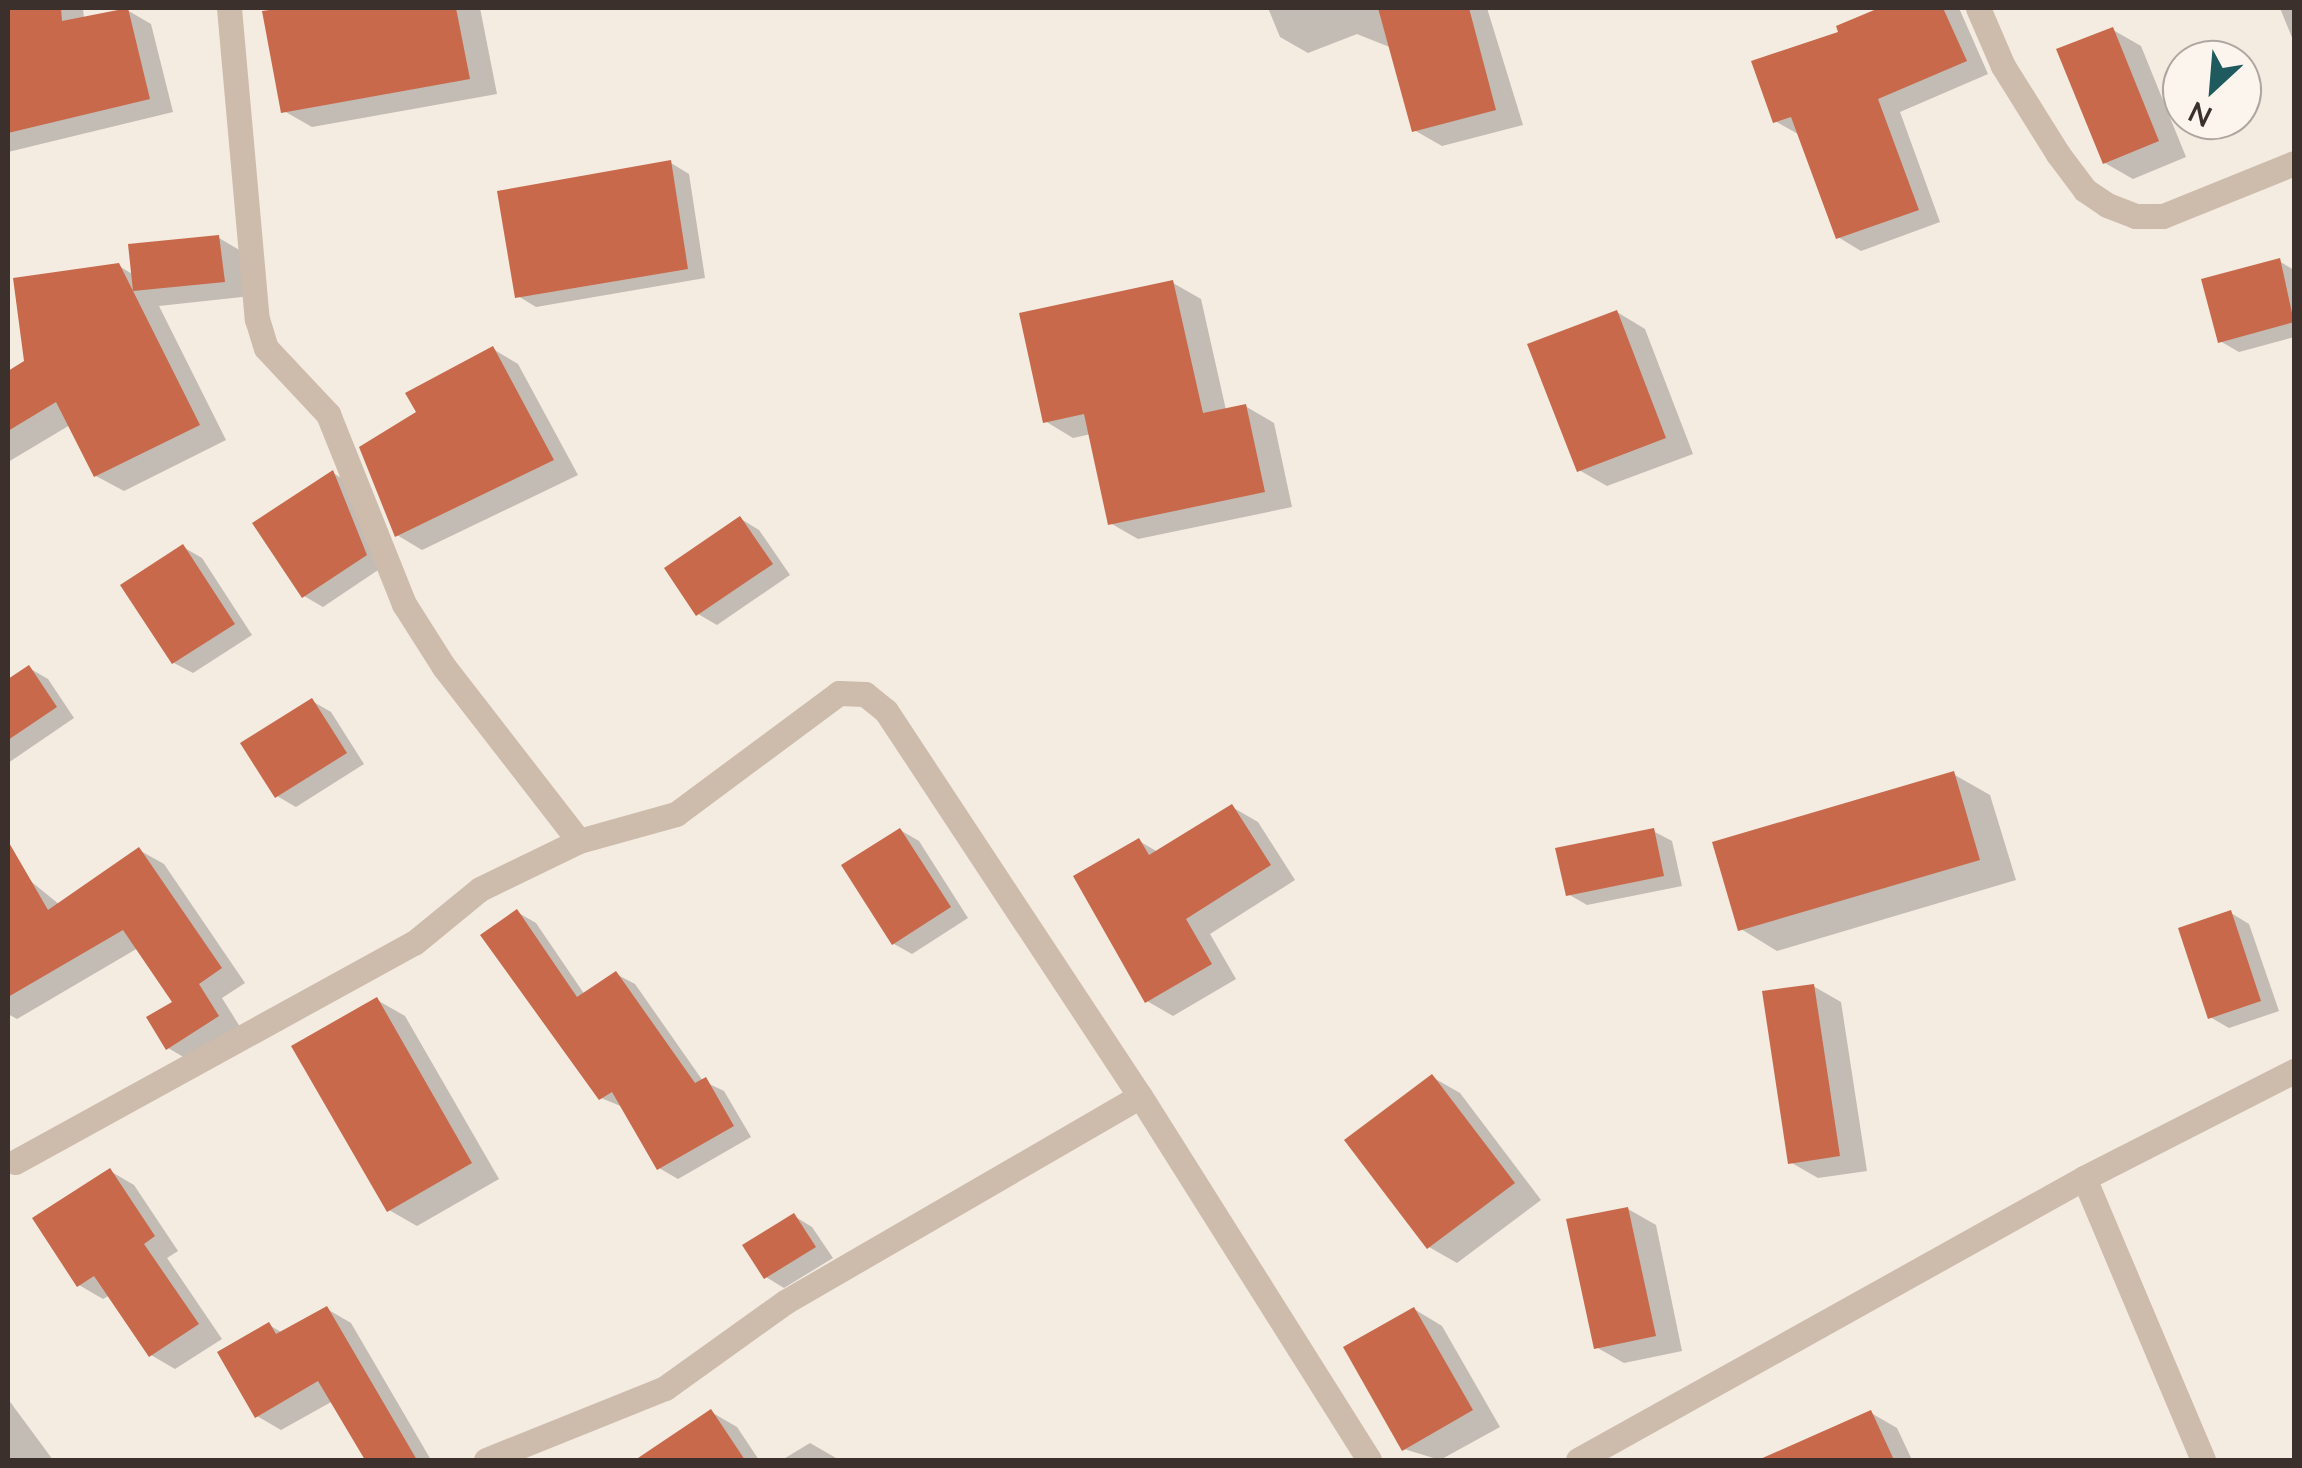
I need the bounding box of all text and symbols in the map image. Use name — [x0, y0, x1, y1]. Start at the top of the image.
north arrow — [2162, 40, 2262, 140]
text: N — [2183, 95, 2217, 135]

